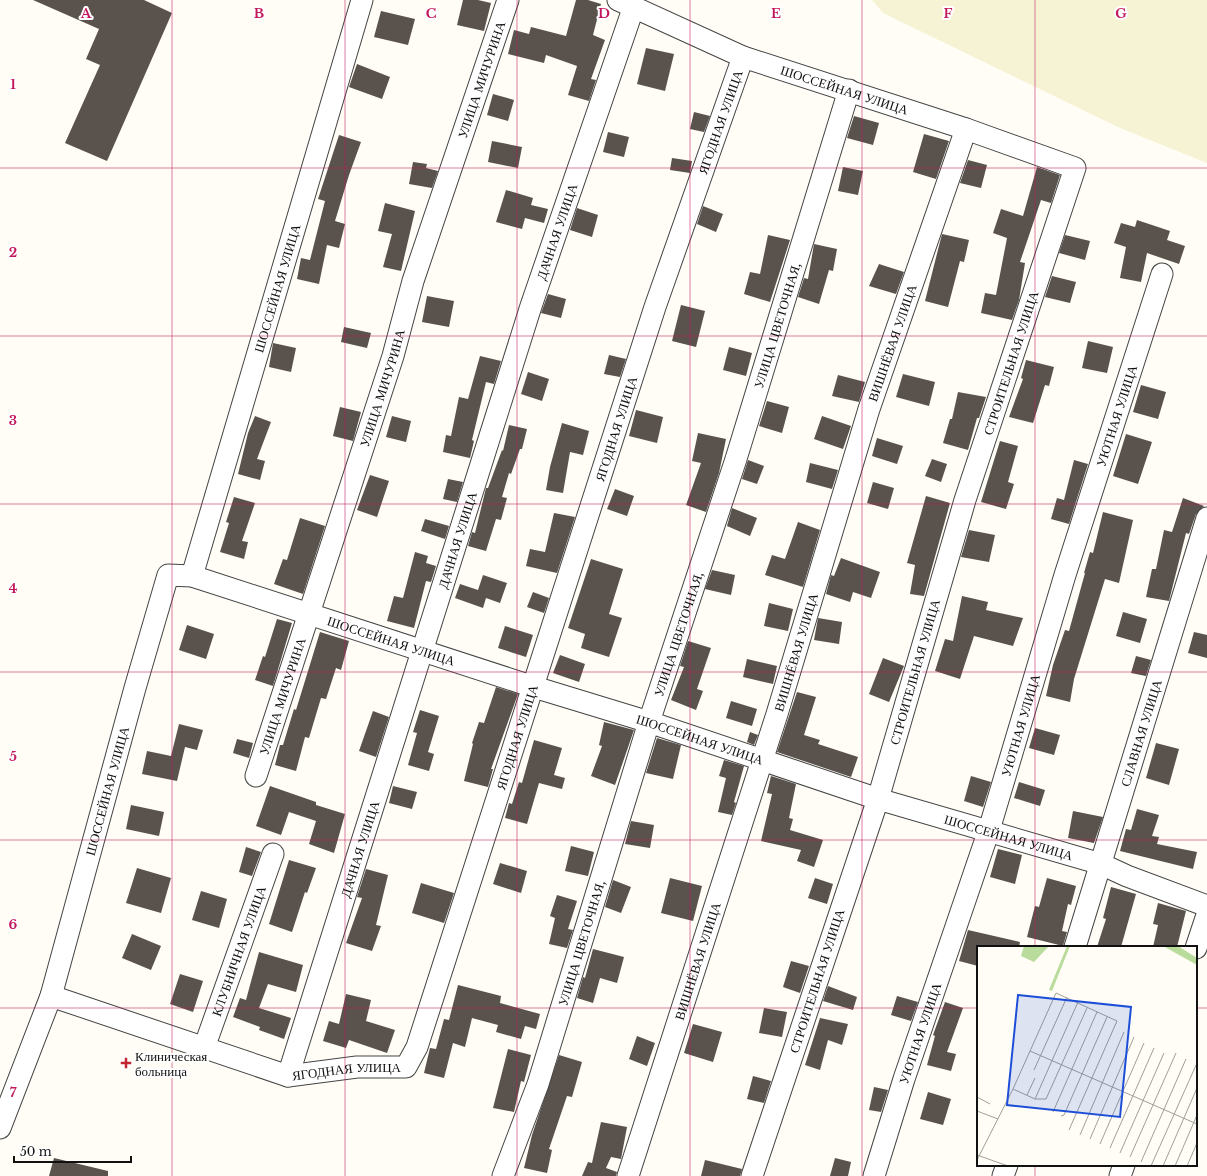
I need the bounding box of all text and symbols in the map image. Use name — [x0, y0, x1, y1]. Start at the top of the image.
text: A — [80, 5, 92, 22]
text: B — [254, 5, 264, 22]
text: C — [426, 5, 437, 22]
text: D — [598, 5, 610, 22]
text: E — [771, 5, 781, 22]
text: F — [944, 5, 953, 22]
text: G — [1115, 5, 1127, 22]
street label: УЛИЦА МИЧУРИНА — [453, 18, 509, 140]
street label: ШОССЕЙНАЯ УЛИЦА — [778, 61, 911, 119]
street label: ЯГОДНАЯ УЛИЦА — [694, 67, 747, 176]
text: 1 — [10, 76, 16, 93]
street label: ДАЧНАЯ УЛИЦА — [532, 181, 581, 282]
street label: ШОССЕЙНАЯ УЛИЦА — [250, 221, 304, 355]
text: 2 — [9, 244, 17, 261]
street label: УЛИЦА ЦВЕТОЧНАЯ, — [750, 260, 804, 390]
street label: ВИШНЁВАЯ УЛИЦА — [864, 281, 920, 404]
street label: СТРОИТЕЛЬНАЯ УЛИЦА — [980, 288, 1043, 437]
street label: УЛИЦА МИЧУРИНА — [355, 327, 408, 449]
street label: УЮТНАЯ УЛИЦА — [1092, 362, 1141, 469]
street label: ЯГОДНАЯ УЛИЦА — [591, 373, 641, 483]
text: 3 — [9, 412, 17, 429]
street label: ДАЧНАЯ УЛИЦА — [434, 489, 481, 591]
street label: УЛИЦА ЦВЕТОЧНАЯ, — [650, 569, 707, 699]
text: 4 — [9, 580, 18, 597]
street label: ВИШНЁВАЯ УЛИЦА — [770, 590, 822, 713]
street label: СТРОИТЕЛЬНАЯ УЛИЦА — [886, 597, 944, 747]
street label: ШОССЕЙНАЯ УЛИЦА — [325, 612, 458, 670]
street label: УЛИЦА МИЧУРИНА — [255, 635, 309, 757]
street label: УЮТНАЯ УЛИЦА — [997, 671, 1044, 778]
street label: СЛАВНАЯ УЛИЦА — [1116, 677, 1166, 789]
street label: ЯГОДНАЯ УЛИЦА — [492, 682, 542, 792]
street label: ШОССЕЙНАЯ УЛИЦА — [634, 710, 766, 769]
street label: ШОССЕЙНАЯ УЛИЦА — [81, 724, 133, 858]
text: 5 — [9, 748, 17, 765]
street label: ДАЧНАЯ УЛИЦА — [336, 798, 383, 900]
street label: ШОССЕЙНАЯ УЛИЦА — [942, 810, 1076, 864]
street label: УЛИЦА ЦВЕТОЧНАЯ, — [554, 878, 609, 1008]
street label: КЛУБНИЧНАЯ УЛИЦА — [207, 883, 270, 1019]
street label: ВИШНЁВАЯ УЛИЦА — [670, 899, 725, 1022]
street label: СТРОИТЕЛЬНАЯ УЛИЦА — [786, 906, 849, 1055]
text: 6 — [9, 916, 18, 933]
inset map — [977, 946, 1197, 1166]
street label: УЮТНАЯ УЛИЦА — [895, 980, 945, 1086]
place label: Клиническая больница — [135, 1048, 207, 1080]
marker: Клиническая больница — [120, 1057, 132, 1069]
street label: ЯГОДНАЯ УЛИЦА — [291, 1059, 402, 1084]
text: 7 — [10, 1084, 17, 1101]
scale bar — [14, 1138, 131, 1164]
text: 50 m — [20, 1144, 52, 1159]

